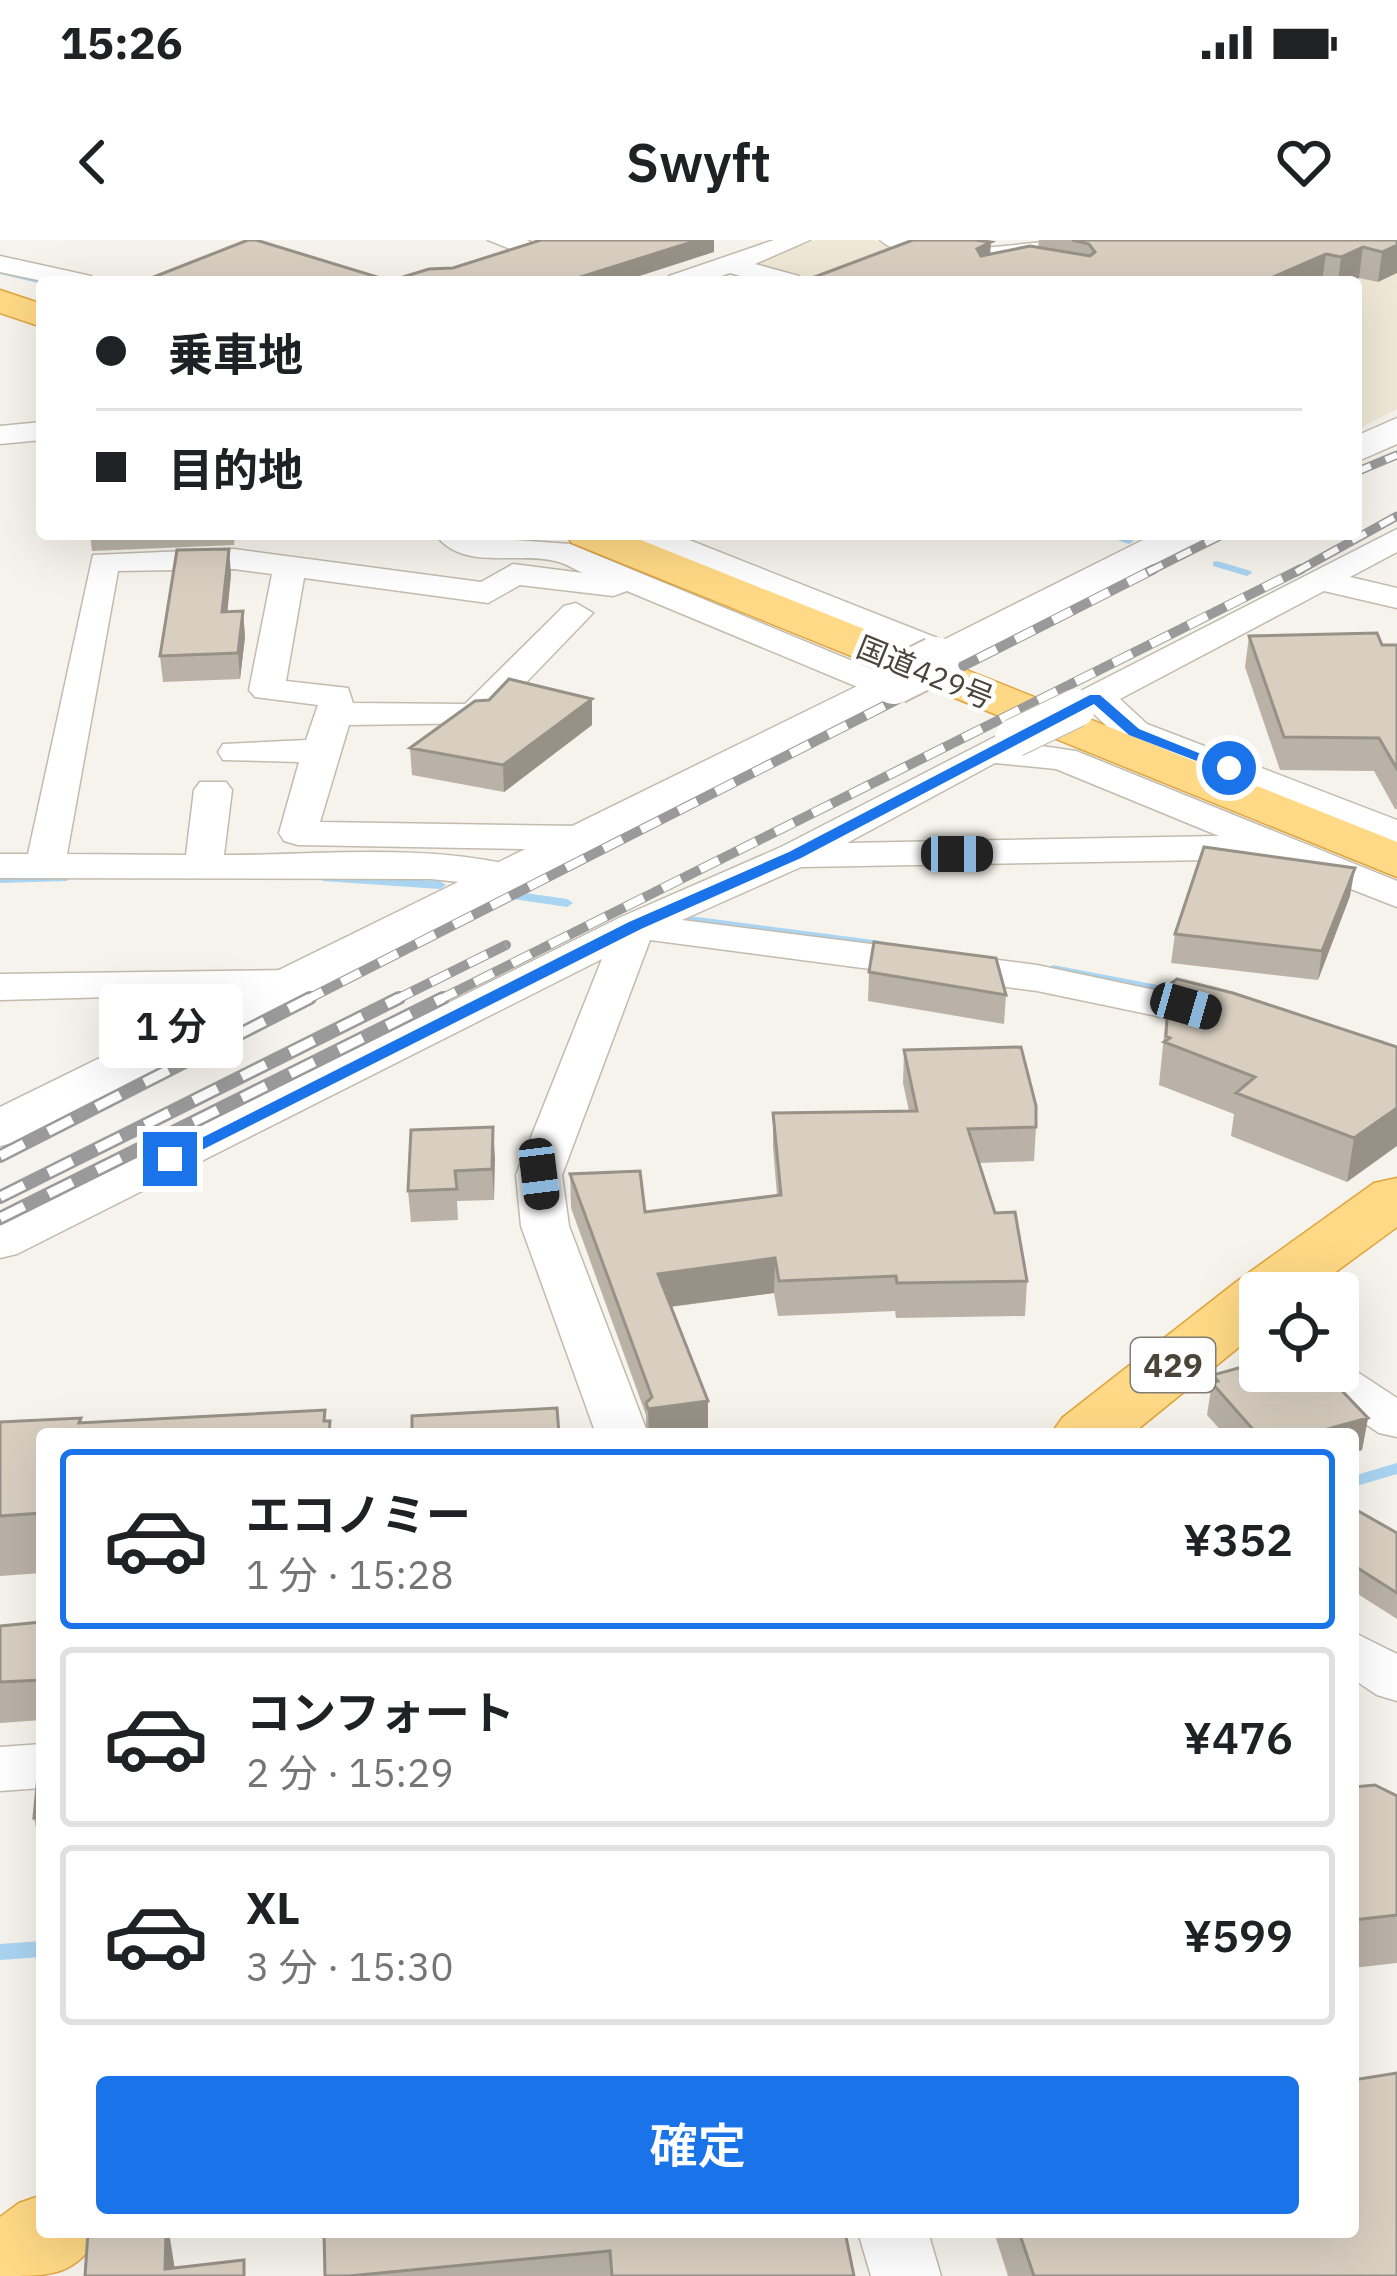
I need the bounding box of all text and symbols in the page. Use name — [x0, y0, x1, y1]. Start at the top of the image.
text: 15:26 — [60, 13, 183, 71]
text: Swyft — [626, 127, 771, 197]
icon: back — [60, 129, 126, 195]
icon: heart — [1271, 129, 1337, 195]
text: 乗車地 — [168, 325, 303, 383]
text: 目的地 — [168, 440, 303, 498]
street label: 国道429号 — [851, 627, 1000, 717]
route start — [1202, 741, 1256, 795]
car — [921, 836, 993, 872]
car — [1146, 979, 1226, 1033]
callout: 1 分 — [98, 985, 242, 1069]
text: 1 分 — [135, 1000, 207, 1051]
route end — [143, 1132, 197, 1186]
car — [517, 1136, 561, 1212]
map controls — [1239, 1272, 1359, 1392]
button: locate — [1239, 1272, 1359, 1392]
road number: 429 — [1131, 1338, 1215, 1392]
icon: car — [102, 1485, 210, 1593]
text: エコノミー — [246, 1485, 471, 1543]
text: ¥352 — [1183, 1510, 1293, 1568]
text: 1 分 · 15:28 — [246, 1549, 454, 1600]
icon: car — [102, 1683, 210, 1791]
text: コンフォート — [246, 1683, 515, 1741]
text: ¥476 — [1183, 1708, 1293, 1766]
text: 2 分 · 15:29 — [246, 1747, 454, 1798]
text: XL — [246, 1878, 300, 1936]
icon: car — [102, 1881, 210, 1989]
text: ¥599 — [1183, 1906, 1293, 1964]
text: 3 分 · 15:30 — [246, 1941, 454, 1992]
button: 確定 — [96, 2076, 1299, 2214]

